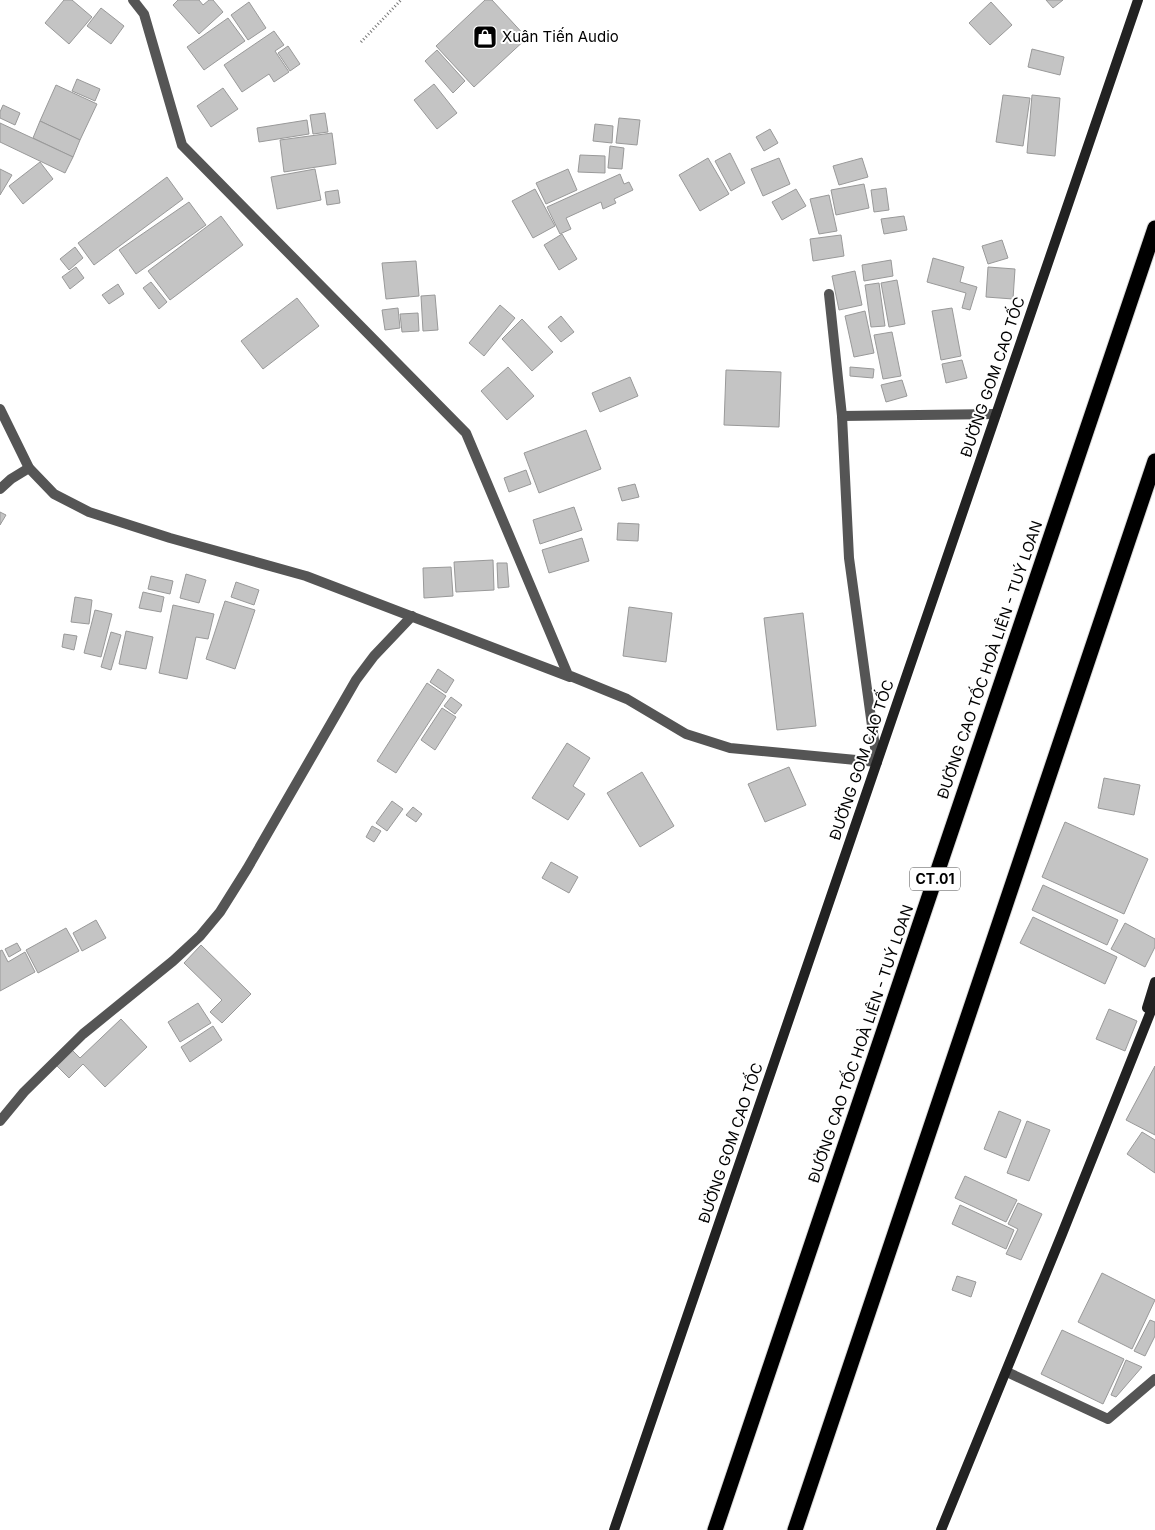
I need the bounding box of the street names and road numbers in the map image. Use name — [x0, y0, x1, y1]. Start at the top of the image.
street label: ĐƯỜNG GOM CAO TỐC — [954, 293, 1029, 460]
street label: ĐƯỜNG CAO TỐC HOÀ LIÊN - TUÝ LOAN — [931, 518, 1046, 801]
street label: ĐƯỜNG GOM CAO TỐC — [823, 676, 898, 843]
road number: CT.01 — [910, 868, 960, 891]
street label: ĐƯỜNG CAO TỐC HOÀ LIÊN - TUÝ LOAN — [802, 902, 917, 1185]
street label: ĐƯỜNG GOM CAO TỐC — [692, 1059, 767, 1226]

